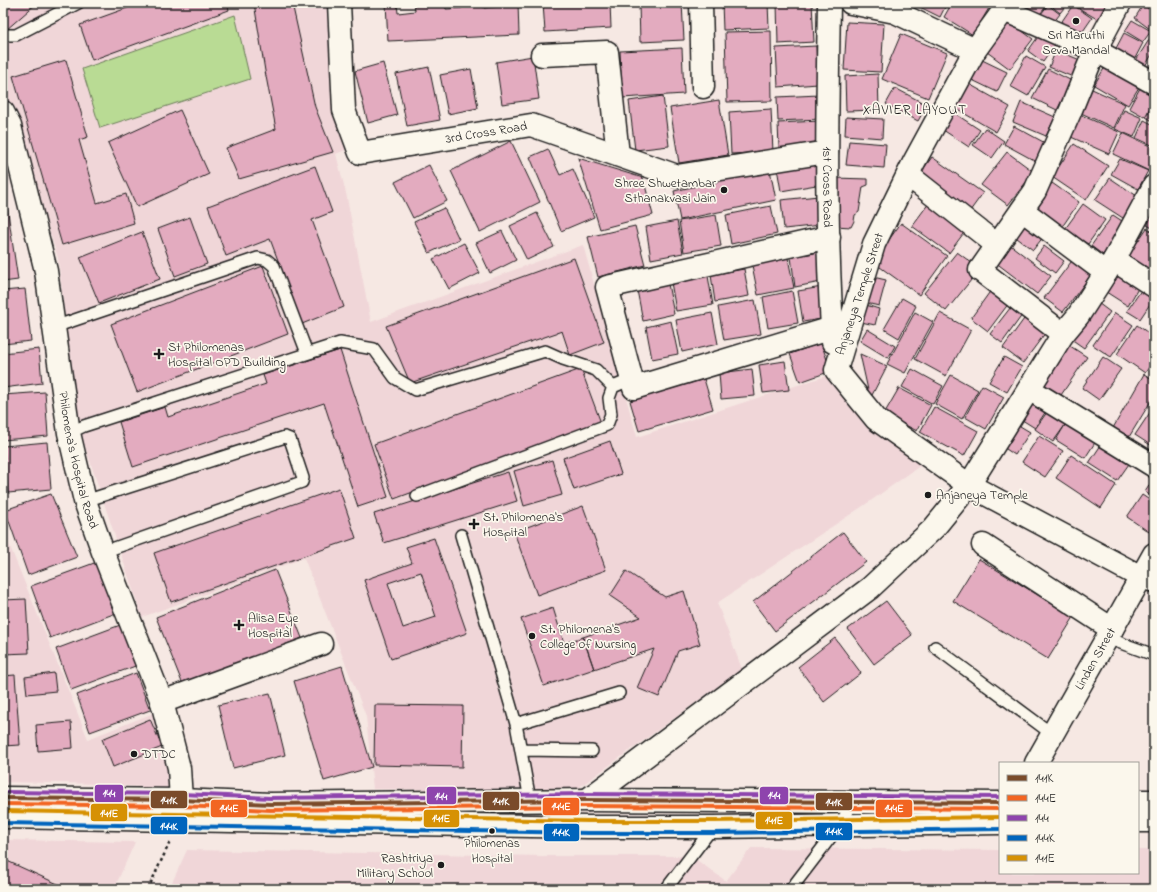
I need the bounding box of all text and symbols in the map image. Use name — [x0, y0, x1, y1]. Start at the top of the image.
marker: Sri Maruthi Seva Mandal — [1071, 16, 1081, 26]
place label: Sri Maruthi Seva Mandal — [1042, 26, 1110, 60]
district label: XAVIER LAYOUT — [863, 100, 967, 121]
street label: 3rd Cross Road — [444, 116, 529, 148]
street label: 1st Cross Road — [818, 146, 837, 228]
place label: Shree Shwetambar Sthanakvasi Jain — [614, 174, 717, 208]
marker: Shree Shwetambar Sthanakvasi Jain — [719, 185, 729, 195]
street label: Anjaneya Temple Street — [831, 230, 890, 358]
place label: St Philomenas Hospital OPD Building — [168, 338, 286, 373]
marker: St Philomenas Hospital OPD Building — [153, 348, 165, 360]
street label: Philomena's Hospital Road — [54, 390, 104, 532]
place label: Anjaneya Temple — [936, 486, 1028, 506]
marker: Anjaneya Temple — [923, 490, 933, 500]
place label: St. Philomena's Hospital — [483, 508, 564, 542]
marker: St. Philomena's Hospital — [468, 518, 480, 530]
place label: Alisa Eye Hospital — [248, 609, 299, 643]
marker: Alisa Eye Hospital — [233, 619, 245, 631]
place label: St. Philomena's College of Nursing — [540, 620, 636, 655]
street label: Linden Street — [1070, 623, 1121, 693]
marker: St. Philomena's College of Nursing — [527, 631, 537, 641]
place label: DTDC — [141, 745, 176, 764]
marker: DTDC — [129, 749, 139, 759]
legend — [999, 762, 1139, 874]
text: 141K — [1035, 770, 1054, 788]
line badge: 144 — [94, 784, 124, 803]
text: 144 — [103, 786, 116, 802]
line badge: 144 — [426, 786, 457, 805]
line badge: 144 — [759, 786, 789, 805]
text: 144 — [768, 788, 781, 804]
text: 144 — [435, 789, 448, 805]
line badge: 141K — [150, 790, 188, 809]
text: 144E — [1035, 790, 1056, 808]
line badge: 141K — [482, 791, 520, 811]
line badge: 141K — [815, 792, 853, 811]
text: 141K — [161, 793, 178, 809]
text: 141K — [493, 794, 510, 810]
text: 141K — [826, 795, 843, 811]
line badge: 144E — [542, 797, 580, 816]
line badge: 144E — [210, 799, 248, 818]
text: 144E — [551, 799, 571, 815]
line badge: 144E — [875, 799, 913, 818]
text: 144E — [219, 801, 239, 817]
text: 144E — [884, 801, 904, 817]
line badge: 141E — [90, 803, 128, 822]
text: 141E — [100, 806, 118, 822]
line badge: 141E — [423, 809, 460, 828]
text: 144 — [1035, 810, 1049, 828]
text: 141E — [432, 811, 450, 827]
line badge: 141E — [755, 811, 793, 830]
text: 141E — [765, 813, 783, 829]
line badge: 144K — [150, 816, 188, 835]
text: 144K — [160, 819, 179, 835]
line badge: 144K — [815, 822, 853, 841]
line badge: 144K — [543, 823, 580, 842]
text: 144K — [825, 824, 844, 840]
text: 144K — [552, 825, 571, 841]
marker: Philomenas Hospital — [487, 826, 497, 836]
text: 144K — [1035, 830, 1055, 848]
place label: Philomenas Hospital — [464, 835, 520, 868]
place label: Rashtriya Military School — [357, 849, 433, 884]
text: 141E — [1035, 850, 1055, 868]
marker: Rashtriya Military School — [436, 860, 446, 870]

